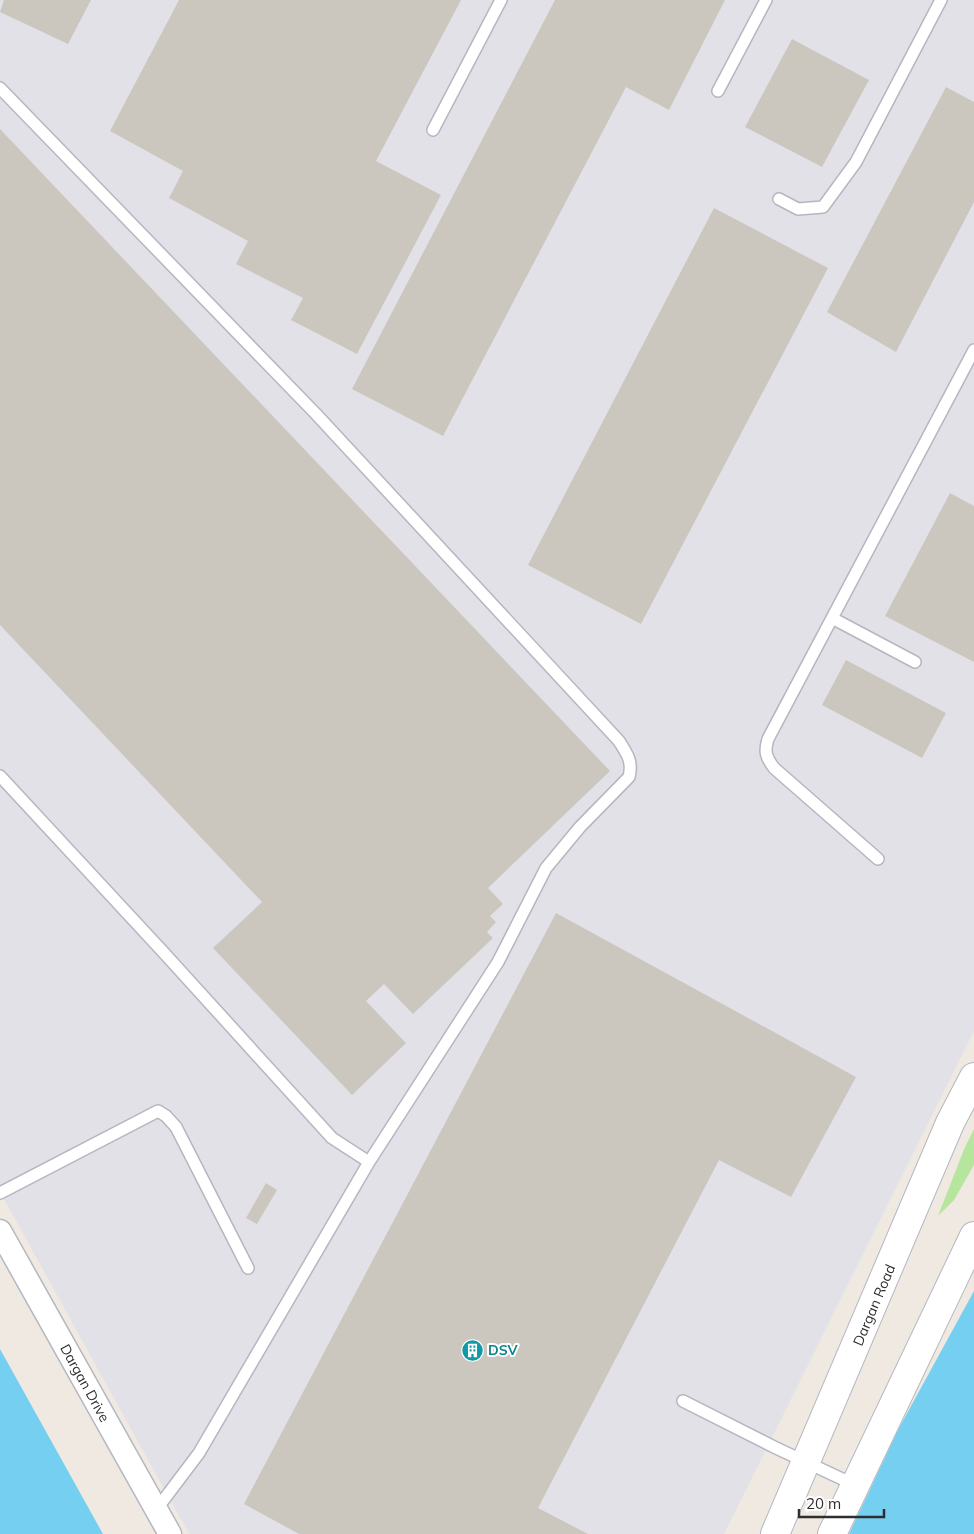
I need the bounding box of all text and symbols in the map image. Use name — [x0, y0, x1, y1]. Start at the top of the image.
street label: Dargan Road — [849, 1261, 899, 1349]
building icon: DSV — [460, 1338, 484, 1362]
street label: Dargan Drive — [56, 1341, 114, 1425]
place label: DSV — [488, 1341, 519, 1359]
scale bar — [799, 1486, 884, 1518]
text: 20 m — [806, 1494, 841, 1513]

